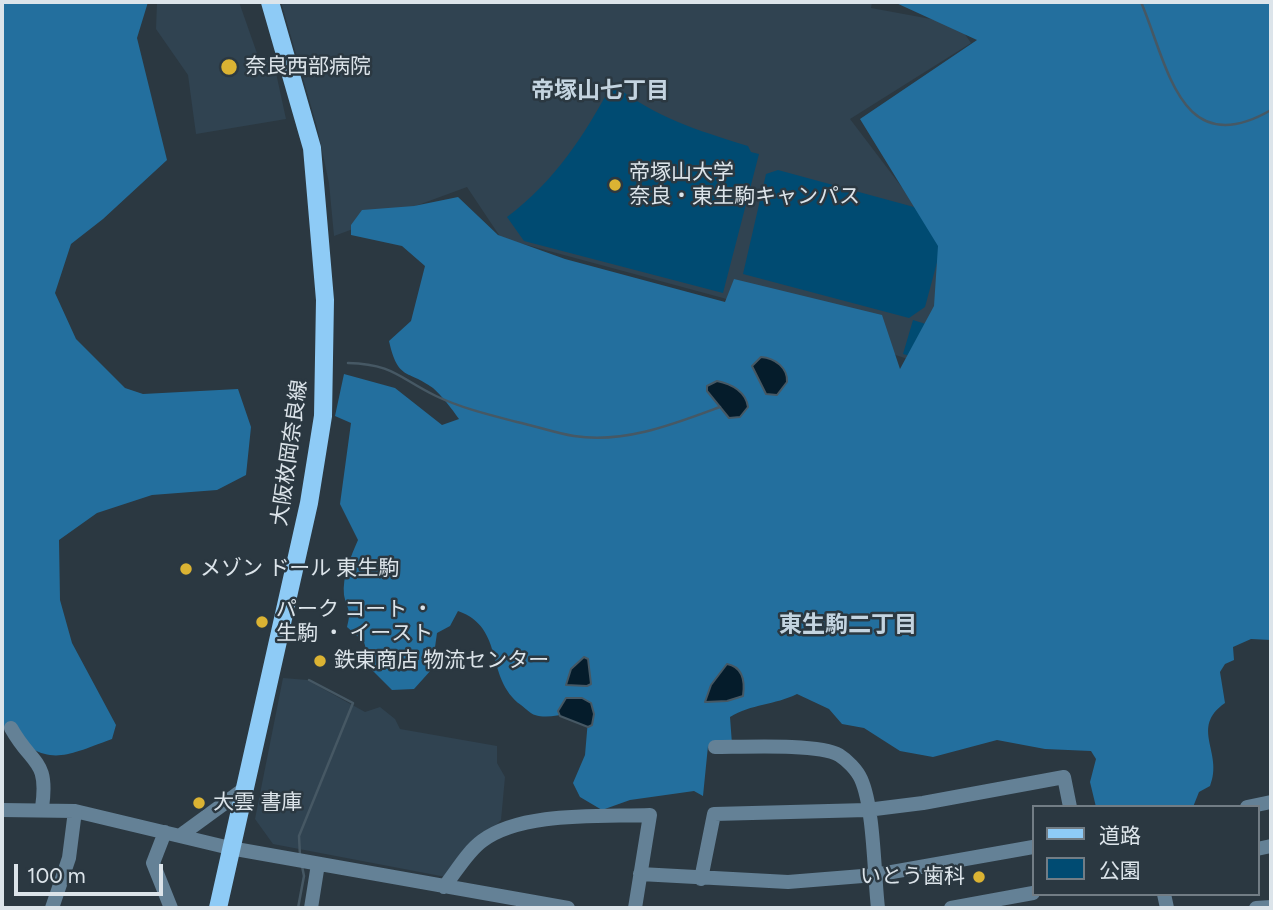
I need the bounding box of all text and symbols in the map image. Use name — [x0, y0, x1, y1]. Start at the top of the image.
place label: 奈良西部病院 — [245, 54, 371, 80]
marker: 奈良西部病院 — [219, 57, 239, 77]
district label: 帝塚山七丁目 — [531, 77, 669, 105]
place label: 帝塚山大学 奈良・東生駒キャンパス — [629, 160, 860, 210]
marker: 帝塚山大学 奈良・東生駒キャンパス — [607, 177, 623, 193]
street label: 大阪枚岡奈良線 — [267, 378, 313, 528]
place label: メゾン ドール 東生駒 — [200, 556, 399, 582]
marker: メゾン ドール 東生駒 — [178, 561, 194, 577]
place label: パーク コート ・ 生駒 ・ イースト — [276, 597, 433, 647]
district label: 東生駒二丁目 — [779, 611, 917, 639]
marker: パーク コート ・ 生駒 ・ イースト — [254, 614, 270, 630]
place label: 鉄東商店 物流センター — [334, 648, 549, 674]
marker: 鉄東商店 物流センター — [312, 653, 328, 669]
place label: 大雲 書庫 — [213, 790, 302, 816]
marker: 大雲 書庫 — [191, 795, 207, 811]
legend — [1032, 805, 1259, 896]
text: 道路 — [1099, 823, 1141, 848]
scale bar — [18, 850, 166, 894]
text: 公園 — [1099, 858, 1141, 883]
text: 100 m — [27, 863, 86, 888]
place label: いとう歯科 — [860, 864, 965, 890]
marker: いとう歯科 — [971, 869, 987, 885]

